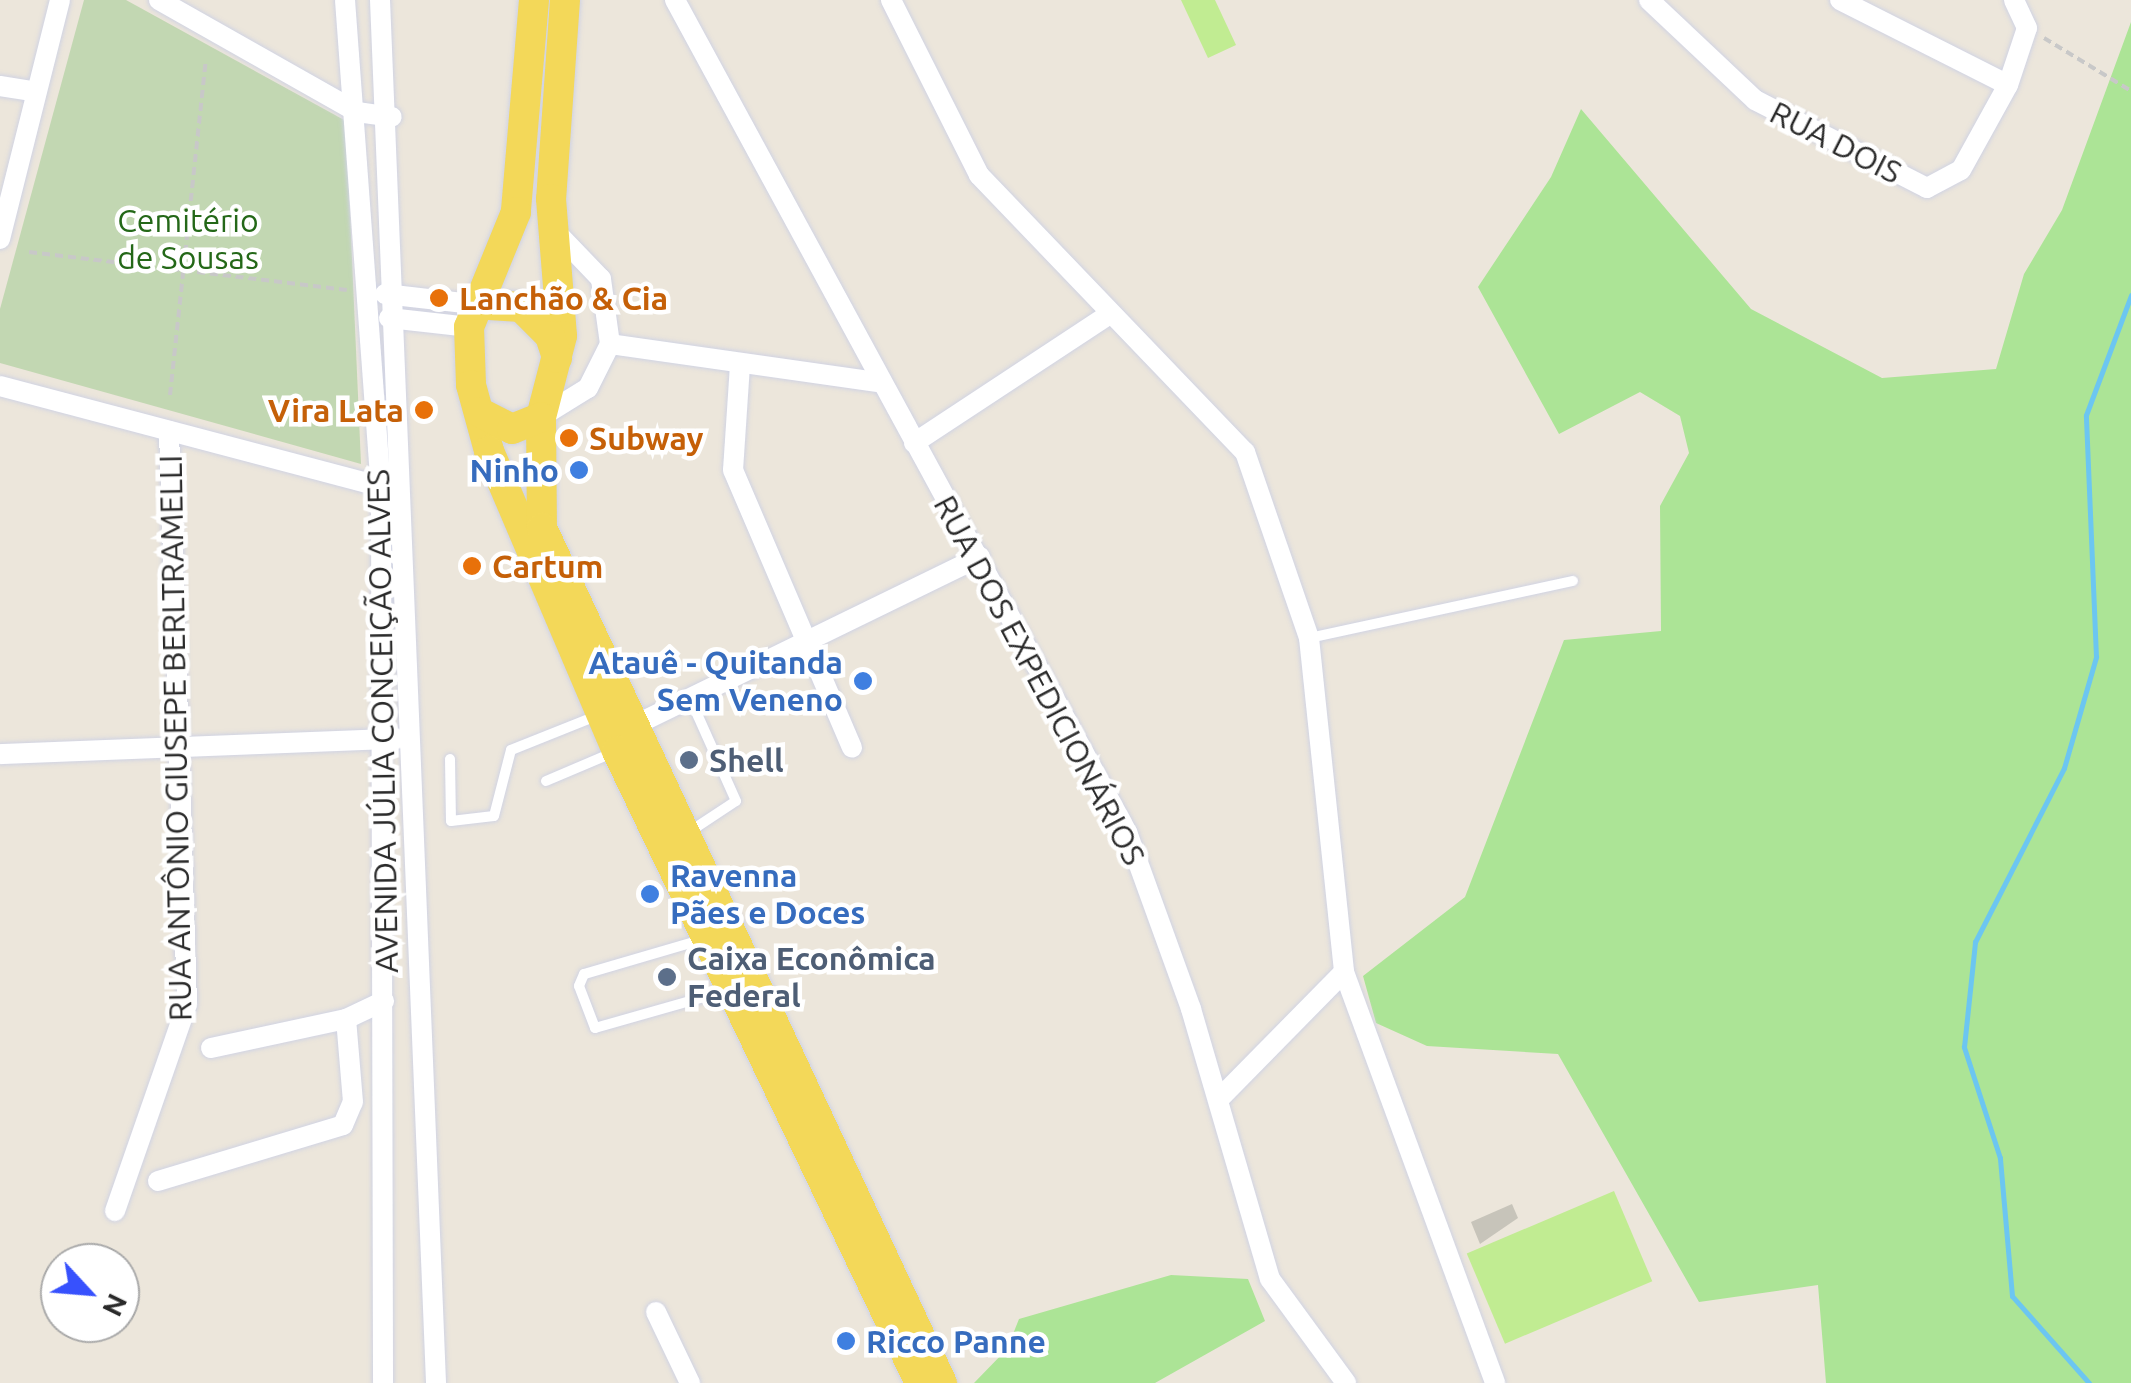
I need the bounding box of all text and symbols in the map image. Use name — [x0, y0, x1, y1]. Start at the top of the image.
street label: RUA DOIS — [1764, 93, 1908, 191]
park label: Cemitério de Sousas — [117, 202, 259, 277]
place label: Lanchão & Cia — [459, 279, 668, 317]
marker: Lanchão & Cia — [428, 287, 450, 309]
place label: Vira Lata — [268, 391, 404, 429]
marker: Vira Lata — [413, 399, 435, 421]
place label: Subway — [589, 419, 704, 457]
marker: Subway — [558, 427, 580, 449]
place label: Ninho — [470, 451, 559, 489]
street label: RUA ANTÔNIO GIUSEPE BERLTRAMELLI — [151, 454, 199, 1022]
marker: Ninho — [568, 459, 590, 481]
street label: AVENIDA JÚLIA CONCEIÇÃO ALVES — [358, 469, 406, 973]
street label: RUA DOS EXPEDICIONÁRIOS — [926, 489, 1154, 871]
place label: Cartum — [492, 547, 603, 585]
marker: Cartum — [461, 555, 483, 577]
place label: Atauê - Quitanda Sem Veneno — [588, 644, 843, 719]
marker: Atauê - Quitanda Sem Veneno — [852, 670, 874, 692]
place label: Shell — [709, 741, 784, 779]
marker: Shell — [678, 749, 700, 771]
place label: Ravenna Pães e Doces — [670, 857, 865, 932]
marker: Ravenna Pães e Doces — [639, 883, 661, 905]
place label: Caixa Econômica Federal — [687, 940, 936, 1015]
marker: Caixa Econômica Federal — [656, 966, 678, 988]
north arrow — [40, 1243, 140, 1343]
text: N — [97, 1289, 134, 1322]
place label: Ricco Panne — [866, 1322, 1046, 1360]
marker: Ricco Panne — [835, 1330, 857, 1352]

